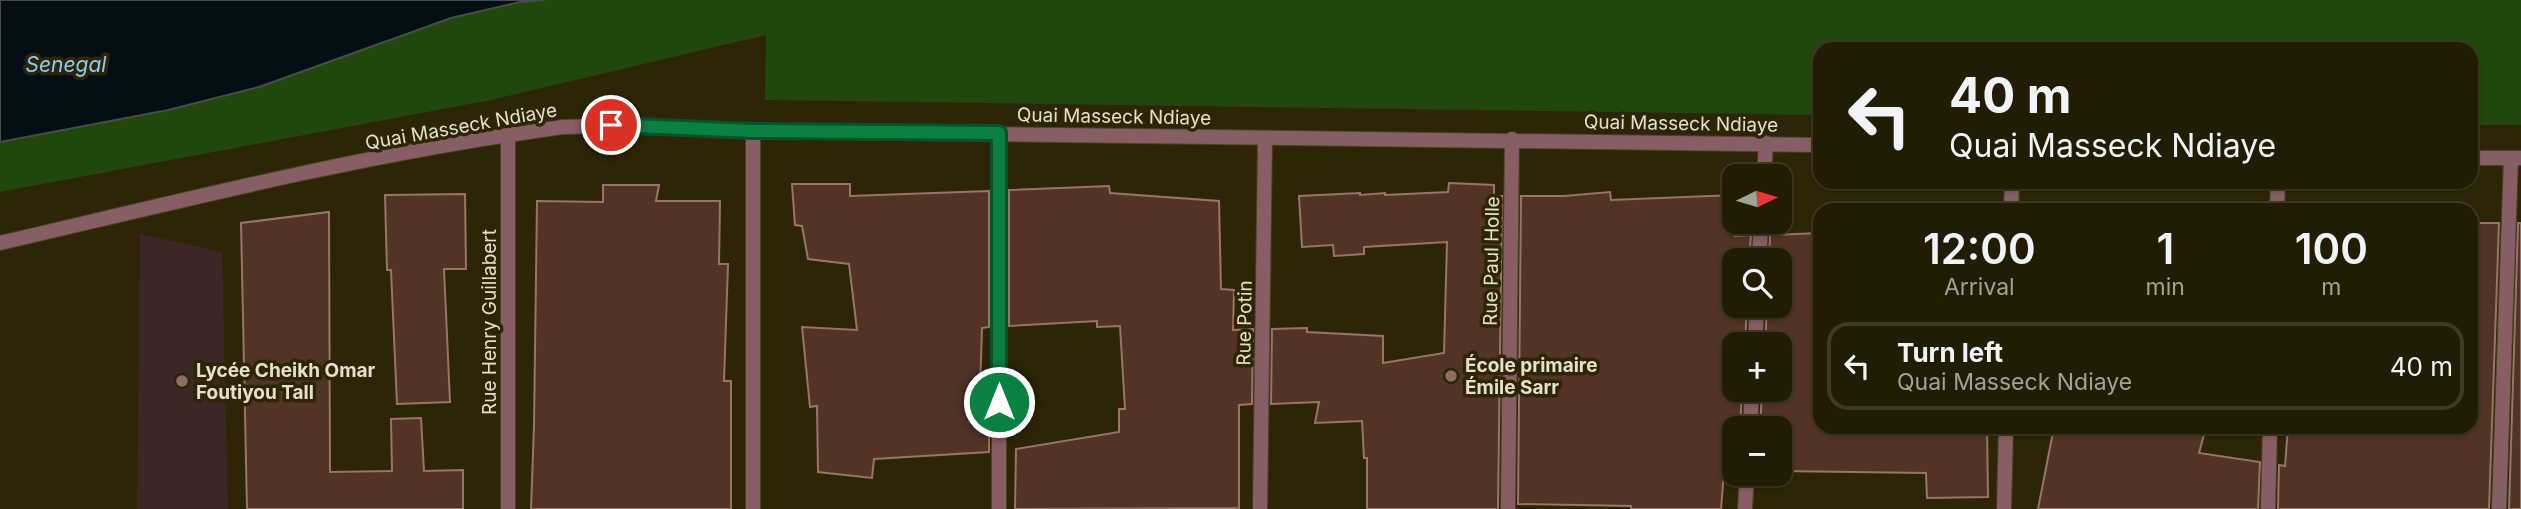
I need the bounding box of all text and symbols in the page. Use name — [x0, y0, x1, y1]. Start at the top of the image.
water label: Senegal — [26, 52, 107, 77]
text: 40 m — [1949, 66, 2072, 125]
icon: left — [1834, 70, 1925, 161]
pin — [581, 95, 641, 155]
street label: Quai Masseck Ndiaye — [363, 98, 559, 155]
street label: Quai Masseck Ndiaye — [1017, 103, 1211, 130]
icon: arrive — [592, 106, 630, 144]
street label: Quai Masseck Ndiaye — [1584, 110, 1778, 137]
text: Quai Masseck Ndiaye — [1949, 126, 2276, 165]
north arrow — [1722, 164, 1792, 234]
map controls — [1722, 164, 1792, 486]
street label: Rue Paul Holle — [1479, 196, 1504, 326]
text: 12:00 — [1923, 223, 2036, 274]
text: 1 — [2156, 223, 2174, 274]
text: 100 — [2295, 223, 2368, 274]
street label: Rue Henry Guillabert — [478, 229, 501, 415]
button: search — [1722, 248, 1792, 318]
text: Arrival — [1944, 273, 2015, 301]
text: min — [2146, 273, 2185, 301]
text: m — [2321, 273, 2342, 301]
street label: Rue Potin — [1232, 280, 1257, 366]
button: + — [1722, 332, 1792, 402]
text: Turn left — [1897, 337, 2003, 368]
icon: left — [1838, 347, 1876, 385]
text: 40 m — [2390, 351, 2453, 382]
place label: École primaire Émile Sarr — [1465, 354, 1597, 399]
place label: Lycée Cheikh Omar Foutiyou Tall — [196, 359, 376, 404]
position arrow — [962, 365, 1036, 439]
marker: École primaire Émile Sarr — [1443, 368, 1459, 384]
text: Quai Masseck Ndiaye — [1897, 368, 2132, 396]
marker: Lycée Cheikh Omar Foutiyou Tall — [174, 373, 190, 389]
button: − — [1722, 416, 1792, 486]

